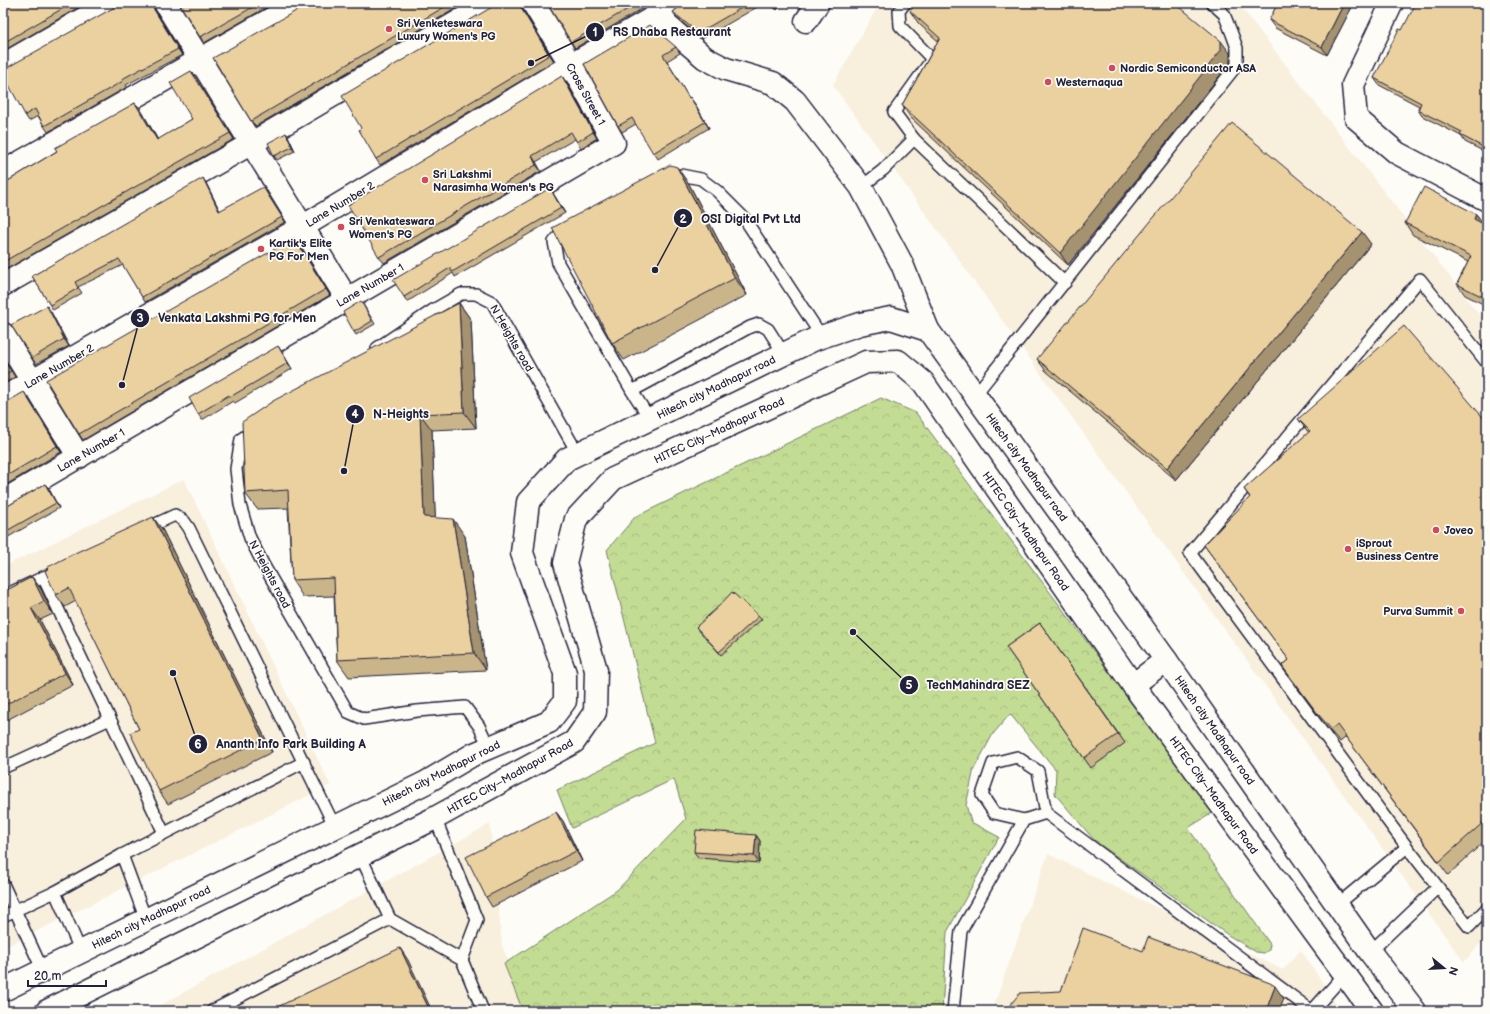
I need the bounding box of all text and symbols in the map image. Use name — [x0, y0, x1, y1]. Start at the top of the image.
place label: Sri Venketeswara Luxury Women's PG — [397, 17, 496, 43]
callout: RS Dhaba Restaurant — [585, 20, 739, 44]
marker: Sri Venketeswara Luxury Women's PG — [384, 24, 394, 34]
text: 1 — [592, 25, 598, 40]
text: RS Dhaba Restaurant — [613, 25, 731, 40]
street label: Cross Street 1 — [563, 61, 608, 128]
place label: Nordic Semiconductor ASA — [1120, 62, 1256, 75]
marker: Nordic Semiconductor ASA — [1107, 63, 1117, 73]
place label: Westernaqua — [1056, 76, 1123, 89]
marker: Westernaqua — [1043, 77, 1053, 87]
place label: Sri Lakshmi Narasimha Women's PG — [433, 168, 554, 194]
marker: Sri Lakshmi Narasimha Women's PG — [420, 175, 430, 185]
street label: Lane Number 2 — [304, 179, 377, 230]
callout: OSI Digital Pvt Ltd — [673, 206, 809, 230]
text: 2 — [679, 212, 687, 227]
text: OSI Digital Pvt Ltd — [701, 212, 801, 227]
place label: Sri Venkateswara Women's PG — [349, 215, 435, 241]
marker: Sri Venkateswara Women's PG — [336, 222, 346, 232]
place label: Kartik's Elite PG For Men — [269, 237, 332, 263]
marker: Kartik's Elite PG For Men — [256, 244, 266, 254]
street label: Lane Number 1 — [334, 261, 406, 310]
street label: N Heights road — [487, 303, 536, 374]
callout: Venkata Lakshmi PG for Men — [130, 306, 324, 330]
text: 3 — [136, 311, 144, 326]
text: Venkata Lakshmi PG for Men — [158, 311, 316, 326]
street label: Lane Number 2 — [22, 341, 97, 391]
street label: Hitech city Madhapur road — [655, 353, 778, 422]
street label: HITEC City–Madhapur Road — [652, 395, 786, 466]
callout: N-Heights — [345, 402, 437, 426]
text: 4 — [351, 407, 359, 422]
text: N-Heights — [373, 407, 429, 422]
street label: Hitech city Madhapur road — [983, 411, 1070, 524]
street label: Lane Number 1 — [55, 426, 127, 475]
street label: HITEC City–Madhapur Road — [979, 469, 1072, 593]
place label: Joveo — [1444, 524, 1473, 537]
marker: Joveo — [1431, 525, 1441, 535]
place label: iSprout Business Centre — [1356, 537, 1439, 563]
street label: N Heights road — [246, 538, 293, 610]
marker: iSprout Business Centre — [1343, 544, 1353, 554]
place label: Purva Summit — [1383, 605, 1453, 618]
marker: Purva Summit — [1456, 606, 1466, 616]
callout: TechMahindra SEZ — [899, 673, 1038, 697]
street label: Hitech city Madhapur road — [1172, 673, 1257, 787]
text: 5 — [906, 678, 913, 693]
text: TechMahindra SEZ — [926, 678, 1030, 693]
callout: Ananth Info Park Building A — [188, 732, 374, 756]
street label: HITEC City–Madhapur Road — [1167, 734, 1261, 857]
street label: HITEC City–Madhapur Road — [445, 736, 576, 817]
text: 6 — [194, 737, 202, 752]
text: Ananth Info Park Building A — [215, 737, 366, 752]
street label: Hitech city Madhapur road — [380, 738, 502, 809]
street label: Hitech city Madhapur road — [90, 883, 213, 952]
north arrow — [1424, 948, 1464, 988]
scale bar — [28, 962, 106, 988]
text: N — [1446, 965, 1460, 977]
text: 20 m — [34, 969, 61, 984]

